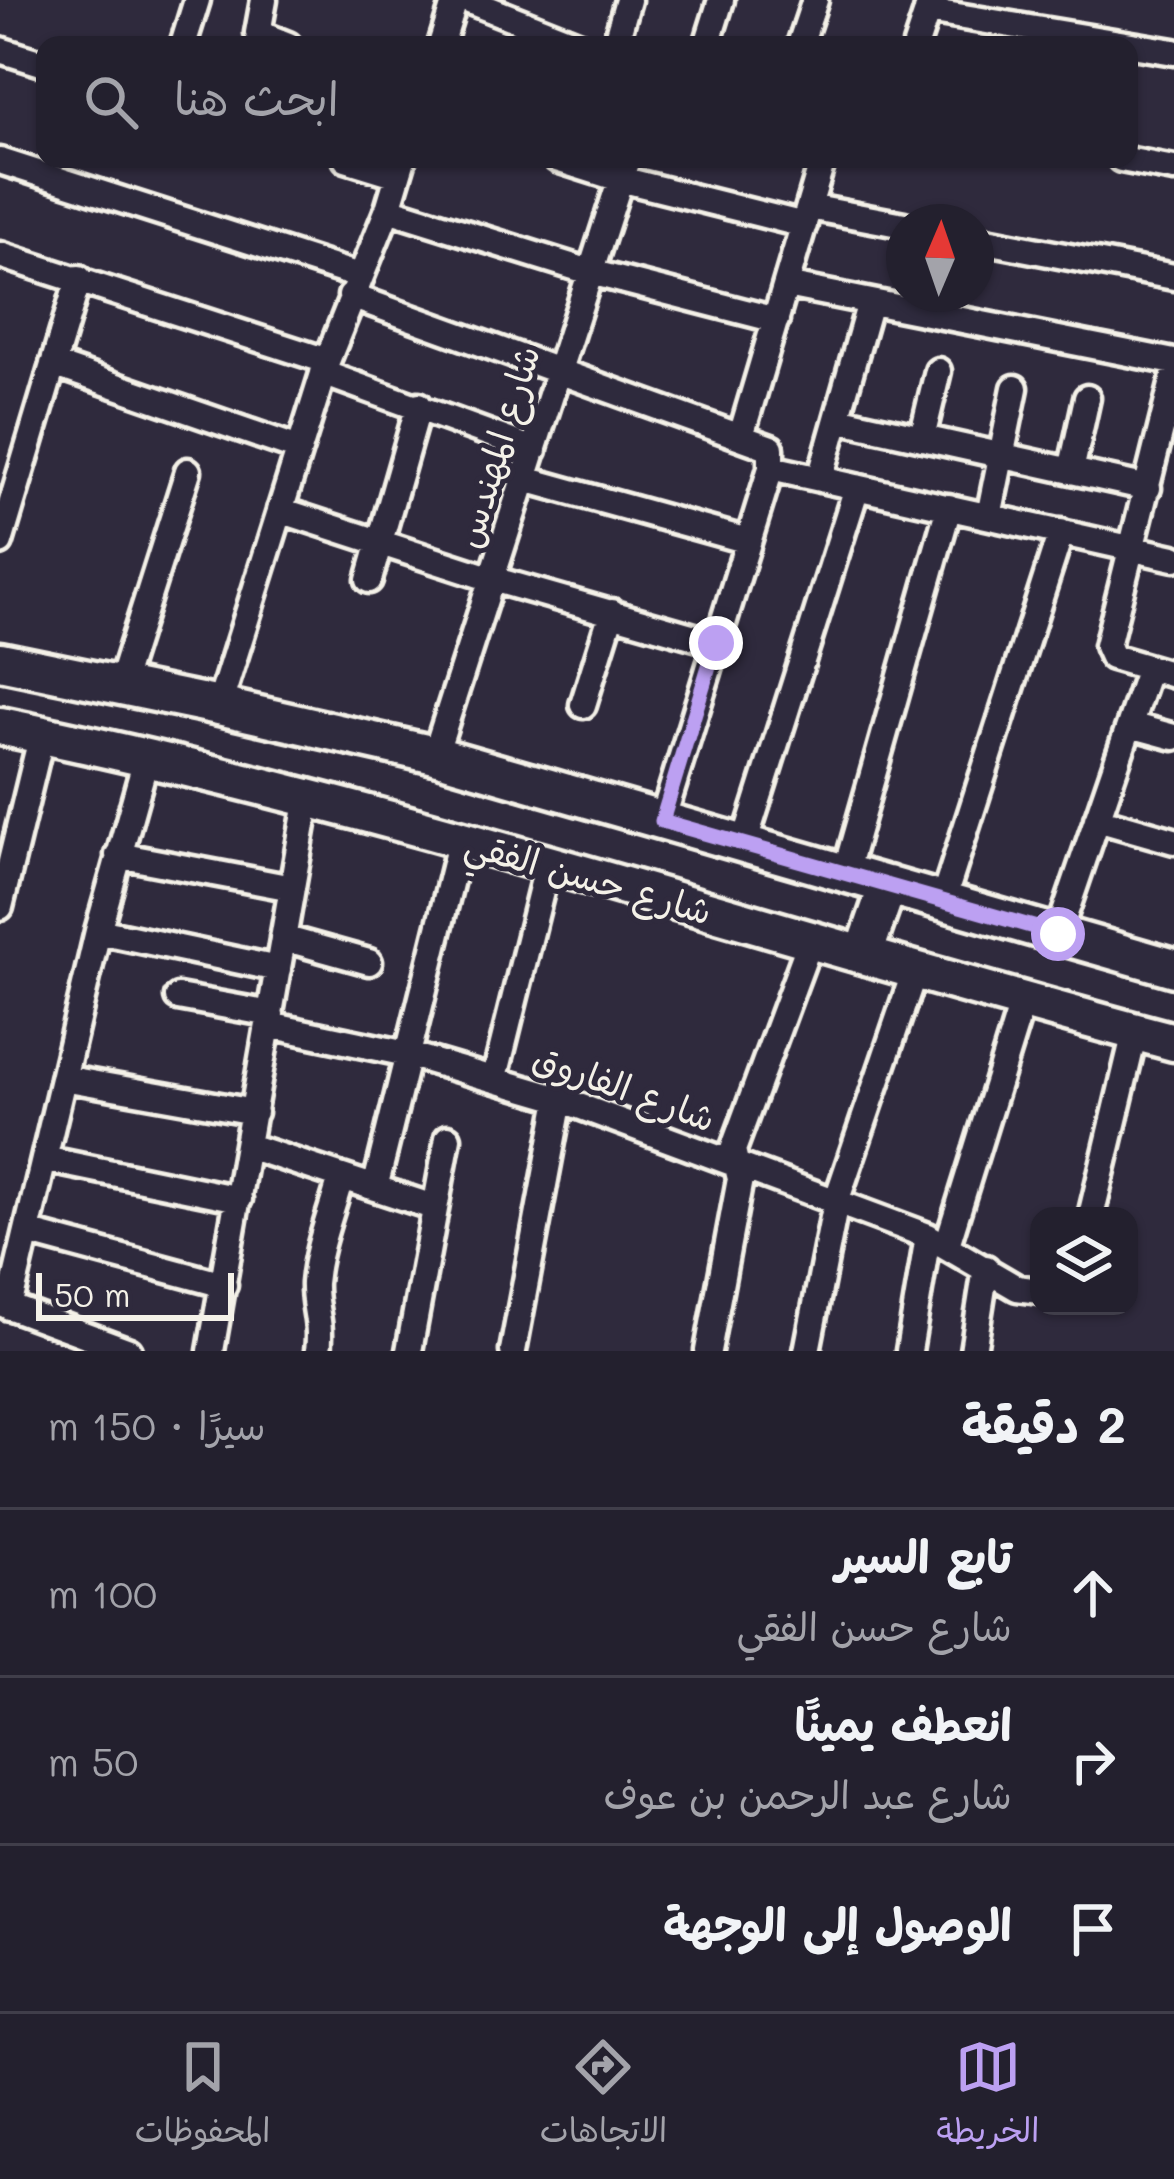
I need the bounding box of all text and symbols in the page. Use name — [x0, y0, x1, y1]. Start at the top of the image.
search box — [36, 36, 1138, 168]
text: ابحث هنا — [174, 68, 339, 126]
icon: search — [78, 69, 144, 135]
north arrow — [886, 204, 994, 312]
street label: شارع المهندس — [443, 339, 553, 554]
route end — [689, 616, 743, 670]
street label: شارع حسن الفقي — [458, 818, 718, 943]
route start — [1031, 907, 1085, 961]
street label: شارع الفاروق — [526, 1031, 722, 1144]
map controls — [1030, 1207, 1138, 1315]
button: layers — [1030, 1207, 1138, 1315]
scale bar — [36, 1267, 234, 1320]
text: 50 m — [54, 1272, 130, 1315]
text: 2 دقيقة — [961, 1389, 1126, 1456]
text: سيرًا · 150 m — [48, 1399, 266, 1450]
text: تابع السير — [835, 1526, 1012, 1584]
icon: ahead — [1060, 1560, 1126, 1626]
text: 100 m — [48, 1567, 157, 1618]
text: شارع حسن الفقي — [737, 1600, 1012, 1651]
text: انعطف يمينًا — [795, 1694, 1012, 1752]
icon: right — [1060, 1728, 1126, 1794]
text: 50 m — [48, 1735, 138, 1786]
text: شارع عبد الرحمن بن عوف — [604, 1768, 1012, 1819]
text: الوصول إلى الوجهة — [663, 1894, 1012, 1952]
icon: arrive — [1060, 1896, 1126, 1962]
tab: المحفوظات — [135, 2034, 271, 2160]
tab: الاتجاهات — [540, 2034, 667, 2160]
tab: الخريطة — [936, 2034, 1039, 2160]

